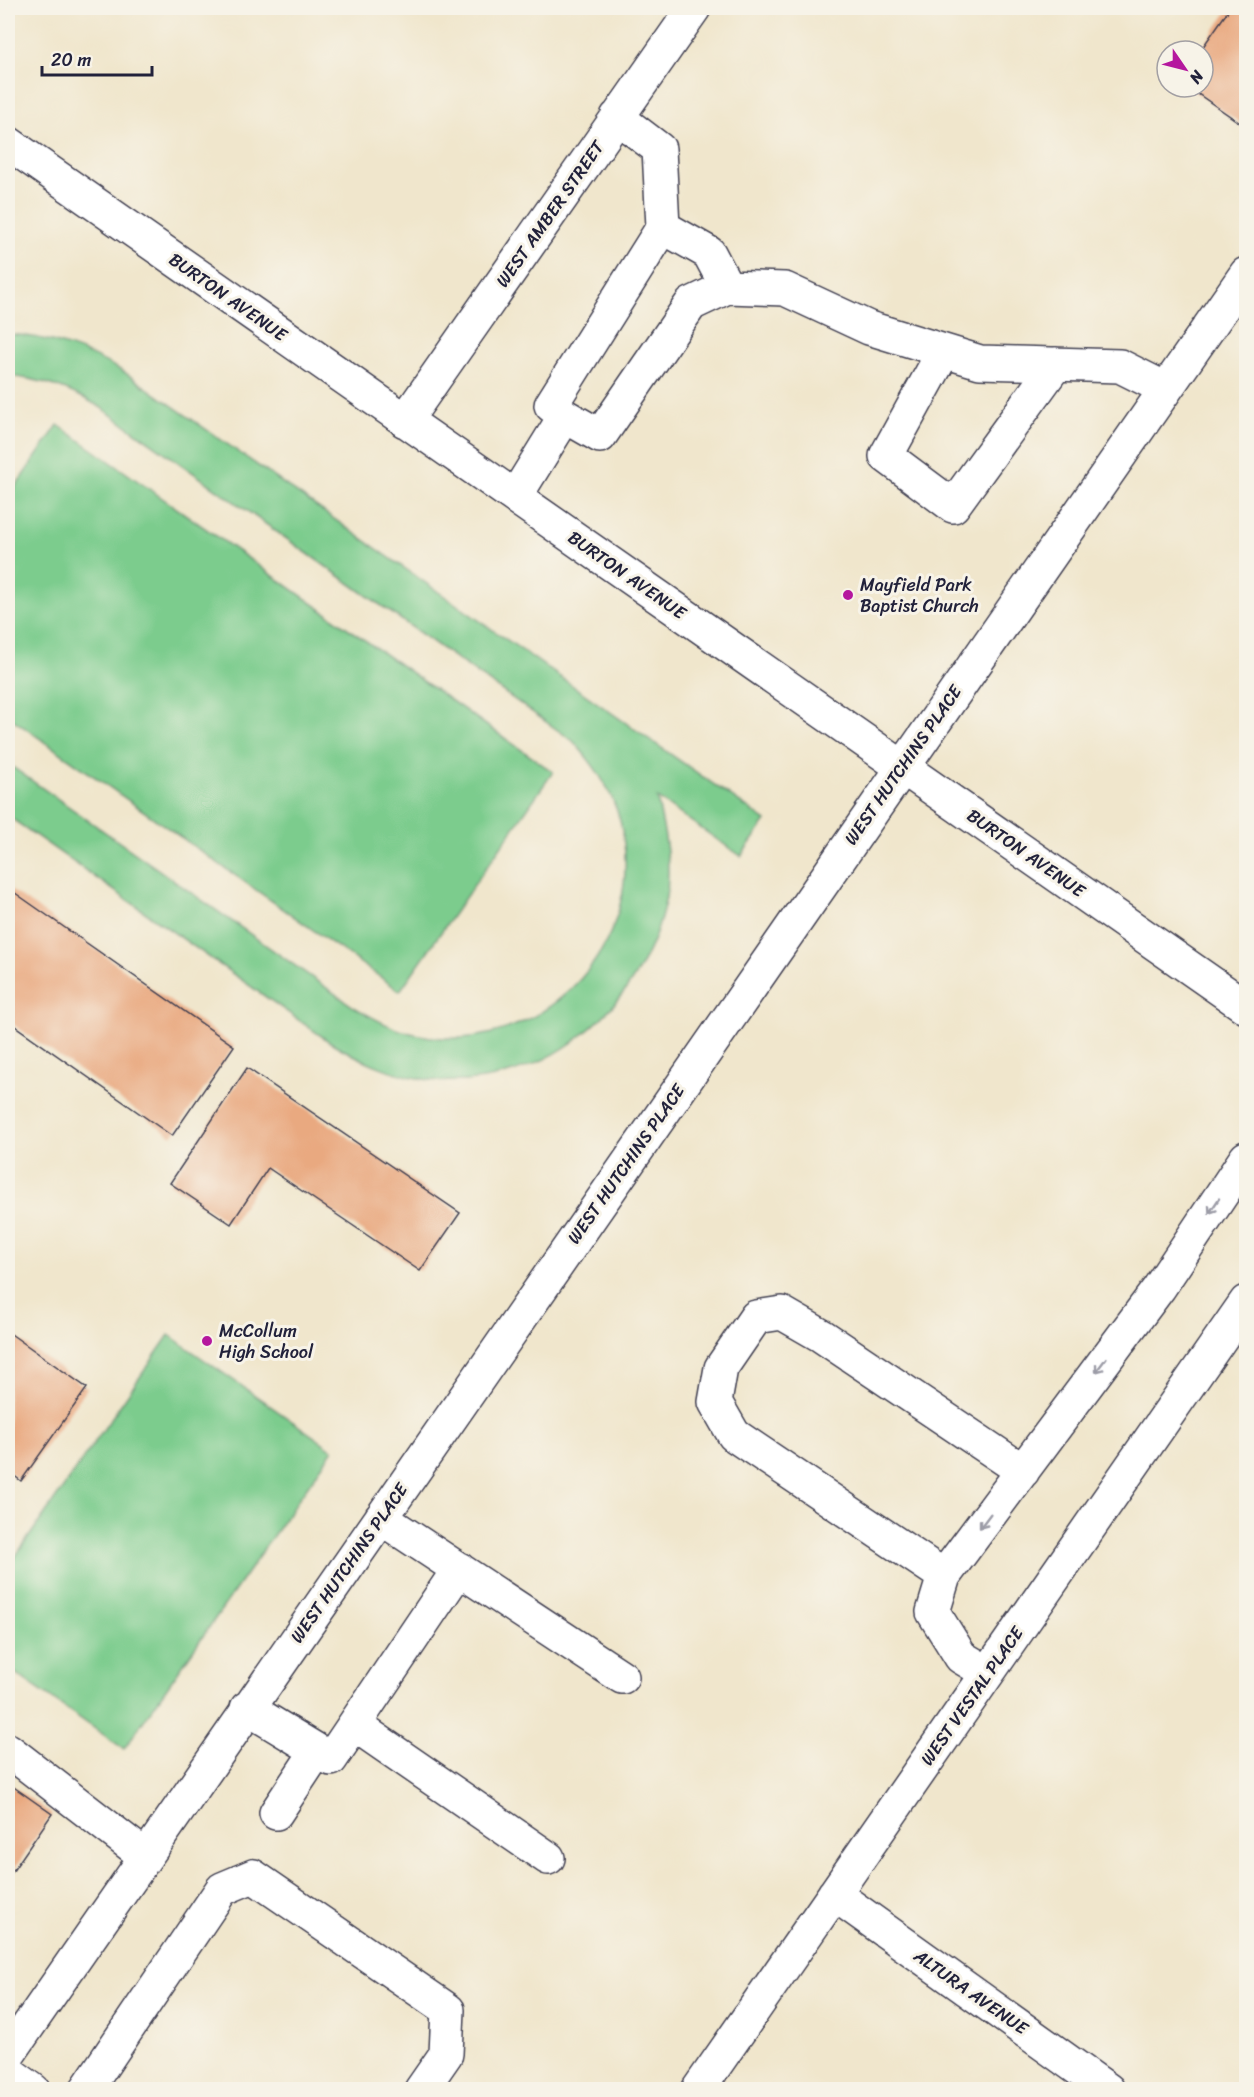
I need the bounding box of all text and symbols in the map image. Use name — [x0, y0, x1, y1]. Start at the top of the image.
scale bar — [42, 39, 152, 77]
north arrow — [1155, 39, 1215, 99]
text: 20 m — [51, 44, 91, 76]
text: N — [1181, 64, 1213, 91]
street label: WEST AMBER STREET — [487, 133, 613, 294]
street label: BURTON AVENUE — [162, 244, 295, 350]
street label: BURTON AVENUE — [561, 522, 694, 628]
place label: Mayfield Park Baptist Church — [860, 569, 979, 622]
marker: Mayfield Park Baptist Church — [841, 588, 855, 602]
street label: WEST HUTCHINS PLACE — [835, 677, 971, 852]
street label: BURTON AVENUE — [960, 800, 1093, 906]
street label: WEST HUTCHINS PLACE — [558, 1076, 694, 1251]
one-way arrow — [1208, 1198, 1220, 1214]
place label: McCollum High School — [219, 1315, 314, 1368]
marker: McCollum High School — [200, 1334, 214, 1348]
one-way arrow — [1095, 1357, 1108, 1373]
street label: WEST HUTCHINS PLACE — [281, 1475, 417, 1650]
one-way arrow — [978, 1513, 991, 1529]
street label: WEST VESTAL PLACE — [912, 1619, 1033, 1772]
street label: ALTURA AVENUE — [906, 1940, 1036, 2044]

